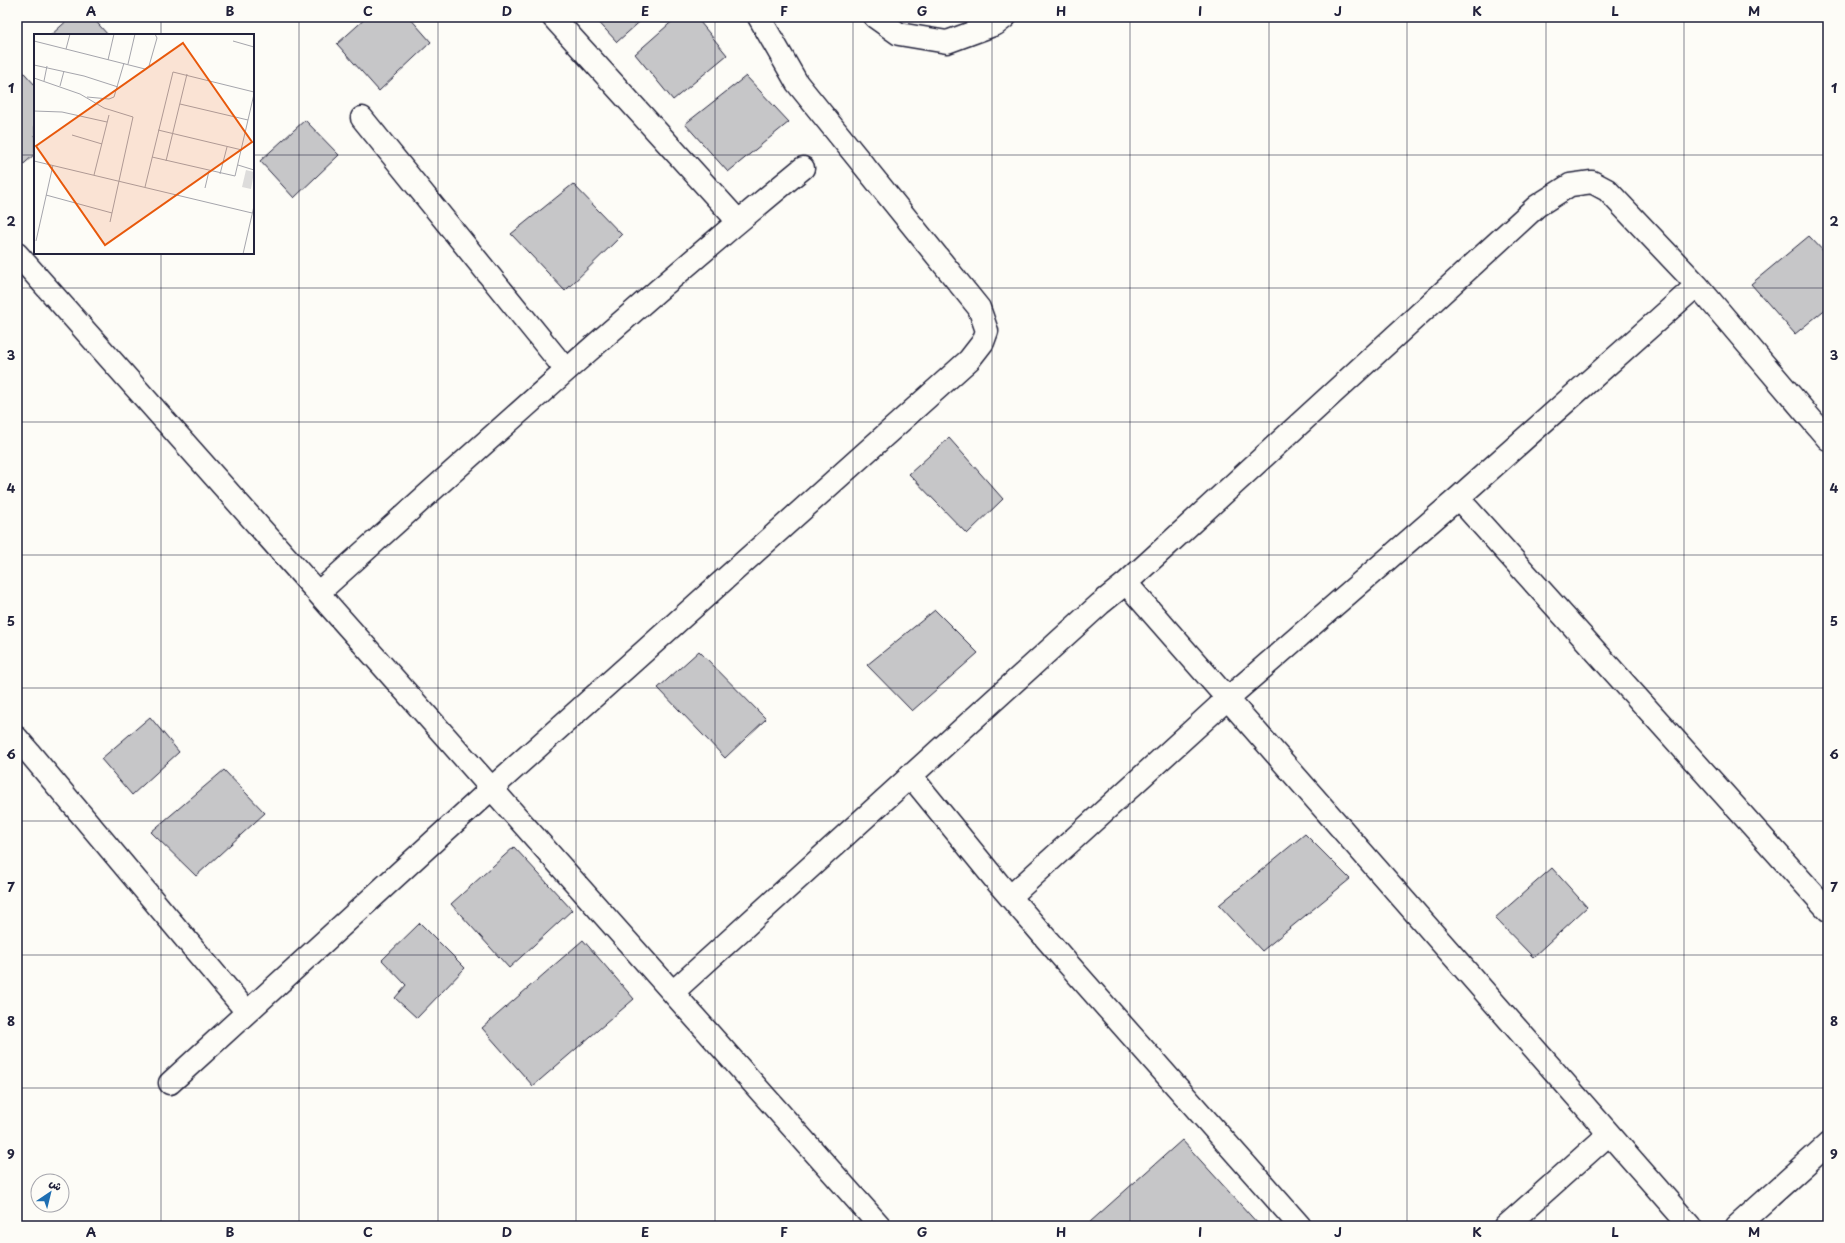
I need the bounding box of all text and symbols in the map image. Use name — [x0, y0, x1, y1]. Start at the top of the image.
text: A — [86, 1, 96, 20]
text: B — [226, 1, 235, 20]
text: C — [363, 1, 373, 20]
text: D — [502, 1, 512, 20]
text: E — [641, 1, 649, 20]
text: F — [780, 1, 788, 20]
text: G — [917, 1, 927, 20]
text: H — [1056, 1, 1066, 20]
text: I — [1198, 1, 1202, 20]
text: J — [1334, 1, 1342, 20]
text: K — [1472, 1, 1482, 20]
text: L — [1611, 1, 1619, 20]
text: M — [1748, 1, 1760, 20]
inset map — [34, 34, 254, 254]
text: 1 — [8, 78, 14, 97]
text: 1 — [1831, 78, 1837, 97]
text: 2 — [6, 211, 16, 230]
text: 2 — [1829, 211, 1839, 230]
text: 3 — [7, 345, 16, 364]
text: 3 — [1830, 345, 1839, 364]
text: 4 — [7, 478, 16, 497]
text: 4 — [1830, 478, 1839, 497]
text: 5 — [7, 611, 15, 630]
text: 5 — [1830, 611, 1838, 630]
text: 6 — [6, 744, 16, 763]
text: 6 — [1829, 744, 1839, 763]
text: 7 — [7, 877, 15, 896]
text: 7 — [1830, 877, 1838, 896]
text: 8 — [7, 1011, 15, 1030]
text: 8 — [1830, 1011, 1838, 1030]
text: 9 — [7, 1144, 15, 1163]
text: 9 — [1830, 1144, 1838, 1163]
north arrow — [30, 1173, 70, 1213]
text: ش — [46, 1174, 66, 1195]
text: A — [86, 1222, 96, 1241]
text: B — [226, 1222, 235, 1241]
text: C — [363, 1222, 373, 1241]
text: D — [502, 1222, 512, 1241]
text: E — [641, 1222, 649, 1241]
text: F — [780, 1222, 788, 1241]
text: G — [917, 1222, 927, 1241]
text: H — [1056, 1222, 1066, 1241]
text: I — [1198, 1222, 1202, 1241]
text: J — [1334, 1222, 1342, 1241]
text: K — [1472, 1222, 1482, 1241]
text: L — [1611, 1222, 1619, 1241]
text: M — [1748, 1222, 1760, 1241]

